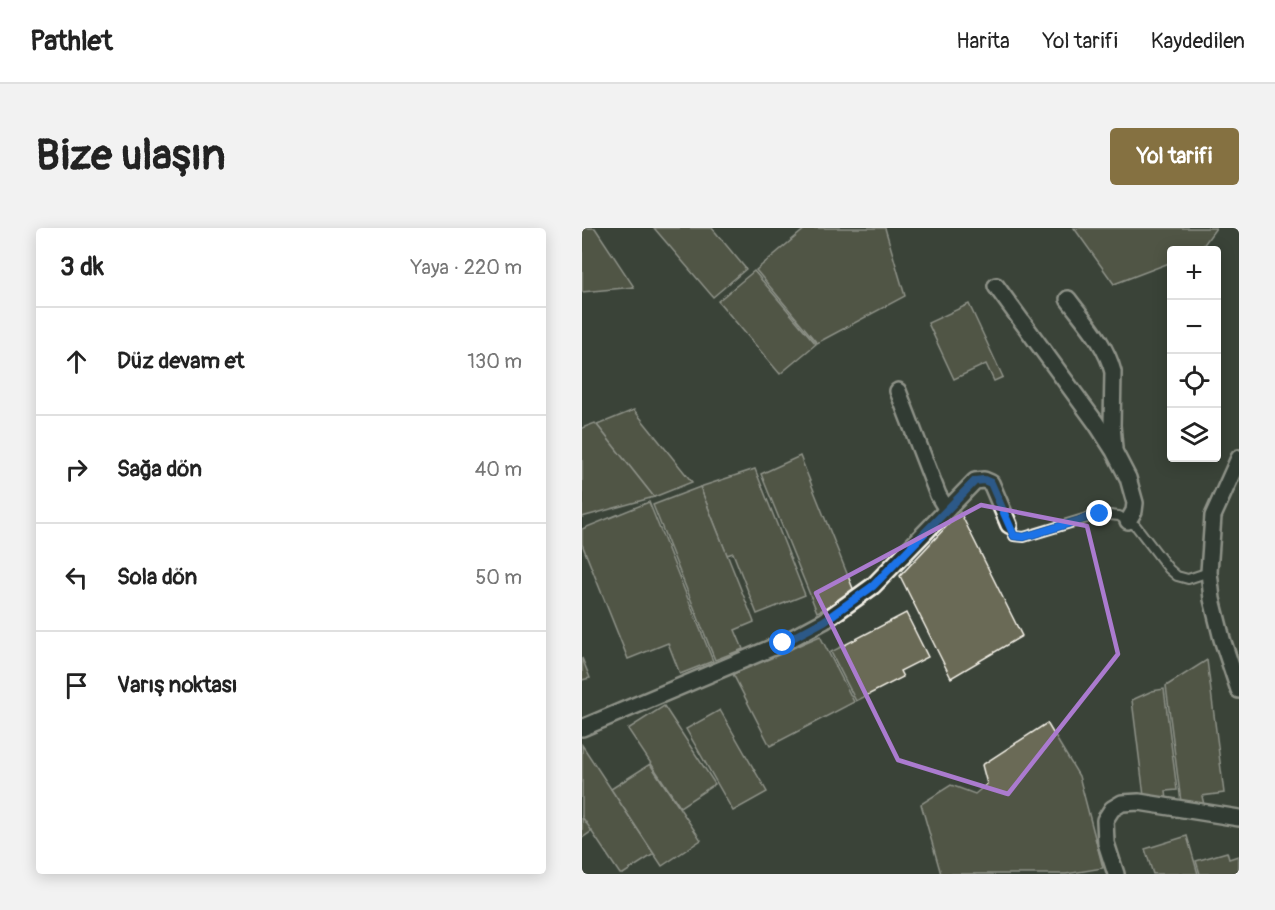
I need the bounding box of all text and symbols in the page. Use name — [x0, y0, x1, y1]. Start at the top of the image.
text: Pathlet — [30, 24, 113, 59]
text: Harita — [956, 28, 1010, 55]
text: Yol tarifi — [1043, 28, 1118, 55]
text: Kaydedilen — [1151, 28, 1245, 55]
button: Yol tarifi — [1110, 128, 1239, 185]
text: Bize ulaşın — [36, 130, 226, 182]
map controls — [1167, 246, 1221, 462]
button: + — [1167, 246, 1221, 300]
text: 3 dk — [60, 251, 104, 283]
text: Yaya · 220 m — [411, 255, 522, 280]
button: − — [1167, 300, 1221, 354]
icon: ahead — [60, 345, 93, 378]
text: Düz devam et — [117, 347, 244, 375]
text: 130 m — [467, 349, 522, 374]
button: locate — [1167, 354, 1221, 408]
button: layers — [1167, 408, 1221, 462]
icon: right — [60, 453, 93, 486]
text: Sağa dön — [117, 455, 202, 483]
text: 40 m — [475, 457, 522, 482]
route end — [1086, 500, 1112, 526]
icon: left — [60, 561, 93, 594]
text: Sola dön — [117, 563, 197, 591]
text: 50 m — [475, 565, 522, 590]
route start — [769, 629, 795, 655]
icon: arrive — [60, 669, 93, 702]
text: Varış noktası — [117, 671, 238, 699]

